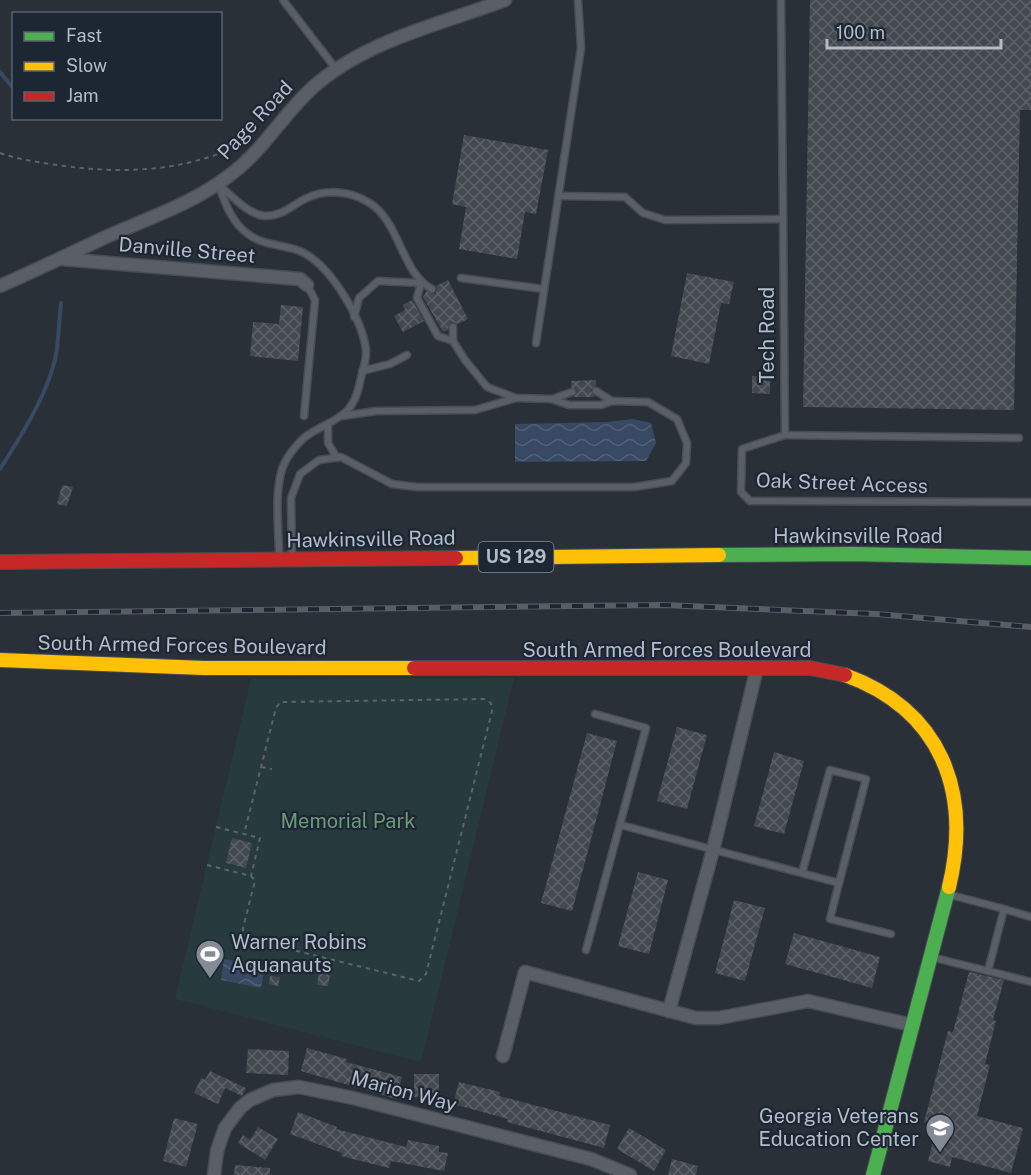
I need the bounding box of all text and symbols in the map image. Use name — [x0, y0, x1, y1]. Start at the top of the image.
legend — [12, 12, 222, 120]
scale bar — [827, 12, 1001, 50]
text: 100 m — [836, 22, 885, 43]
text: Fast — [66, 25, 102, 46]
text: Slow — [66, 55, 107, 76]
street label: Page Road — [212, 76, 298, 164]
text: Jam — [66, 85, 99, 106]
street label: Danville Street — [118, 232, 256, 268]
street label: Tech Road — [755, 287, 779, 383]
street label: Oak Street Access — [756, 468, 928, 498]
street label: Hawkinsville Road — [773, 524, 943, 548]
street label: Hawkinsville Road — [286, 526, 456, 552]
road number: US 129 — [478, 542, 554, 572]
street label: South Armed Forces Boulevard — [37, 630, 327, 660]
street label: South Armed Forces Boulevard — [522, 638, 812, 662]
park label: Memorial Park — [281, 809, 415, 833]
place label: Warner Robins Aquanauts — [231, 930, 367, 977]
sports icon: Warner Robins Aquanauts — [194, 938, 226, 980]
street label: Marion Way — [349, 1065, 460, 1117]
place label: Georgia Veterans Education Center — [759, 1104, 919, 1151]
school or university icon: Georgia Veterans Education Center — [924, 1112, 956, 1154]

